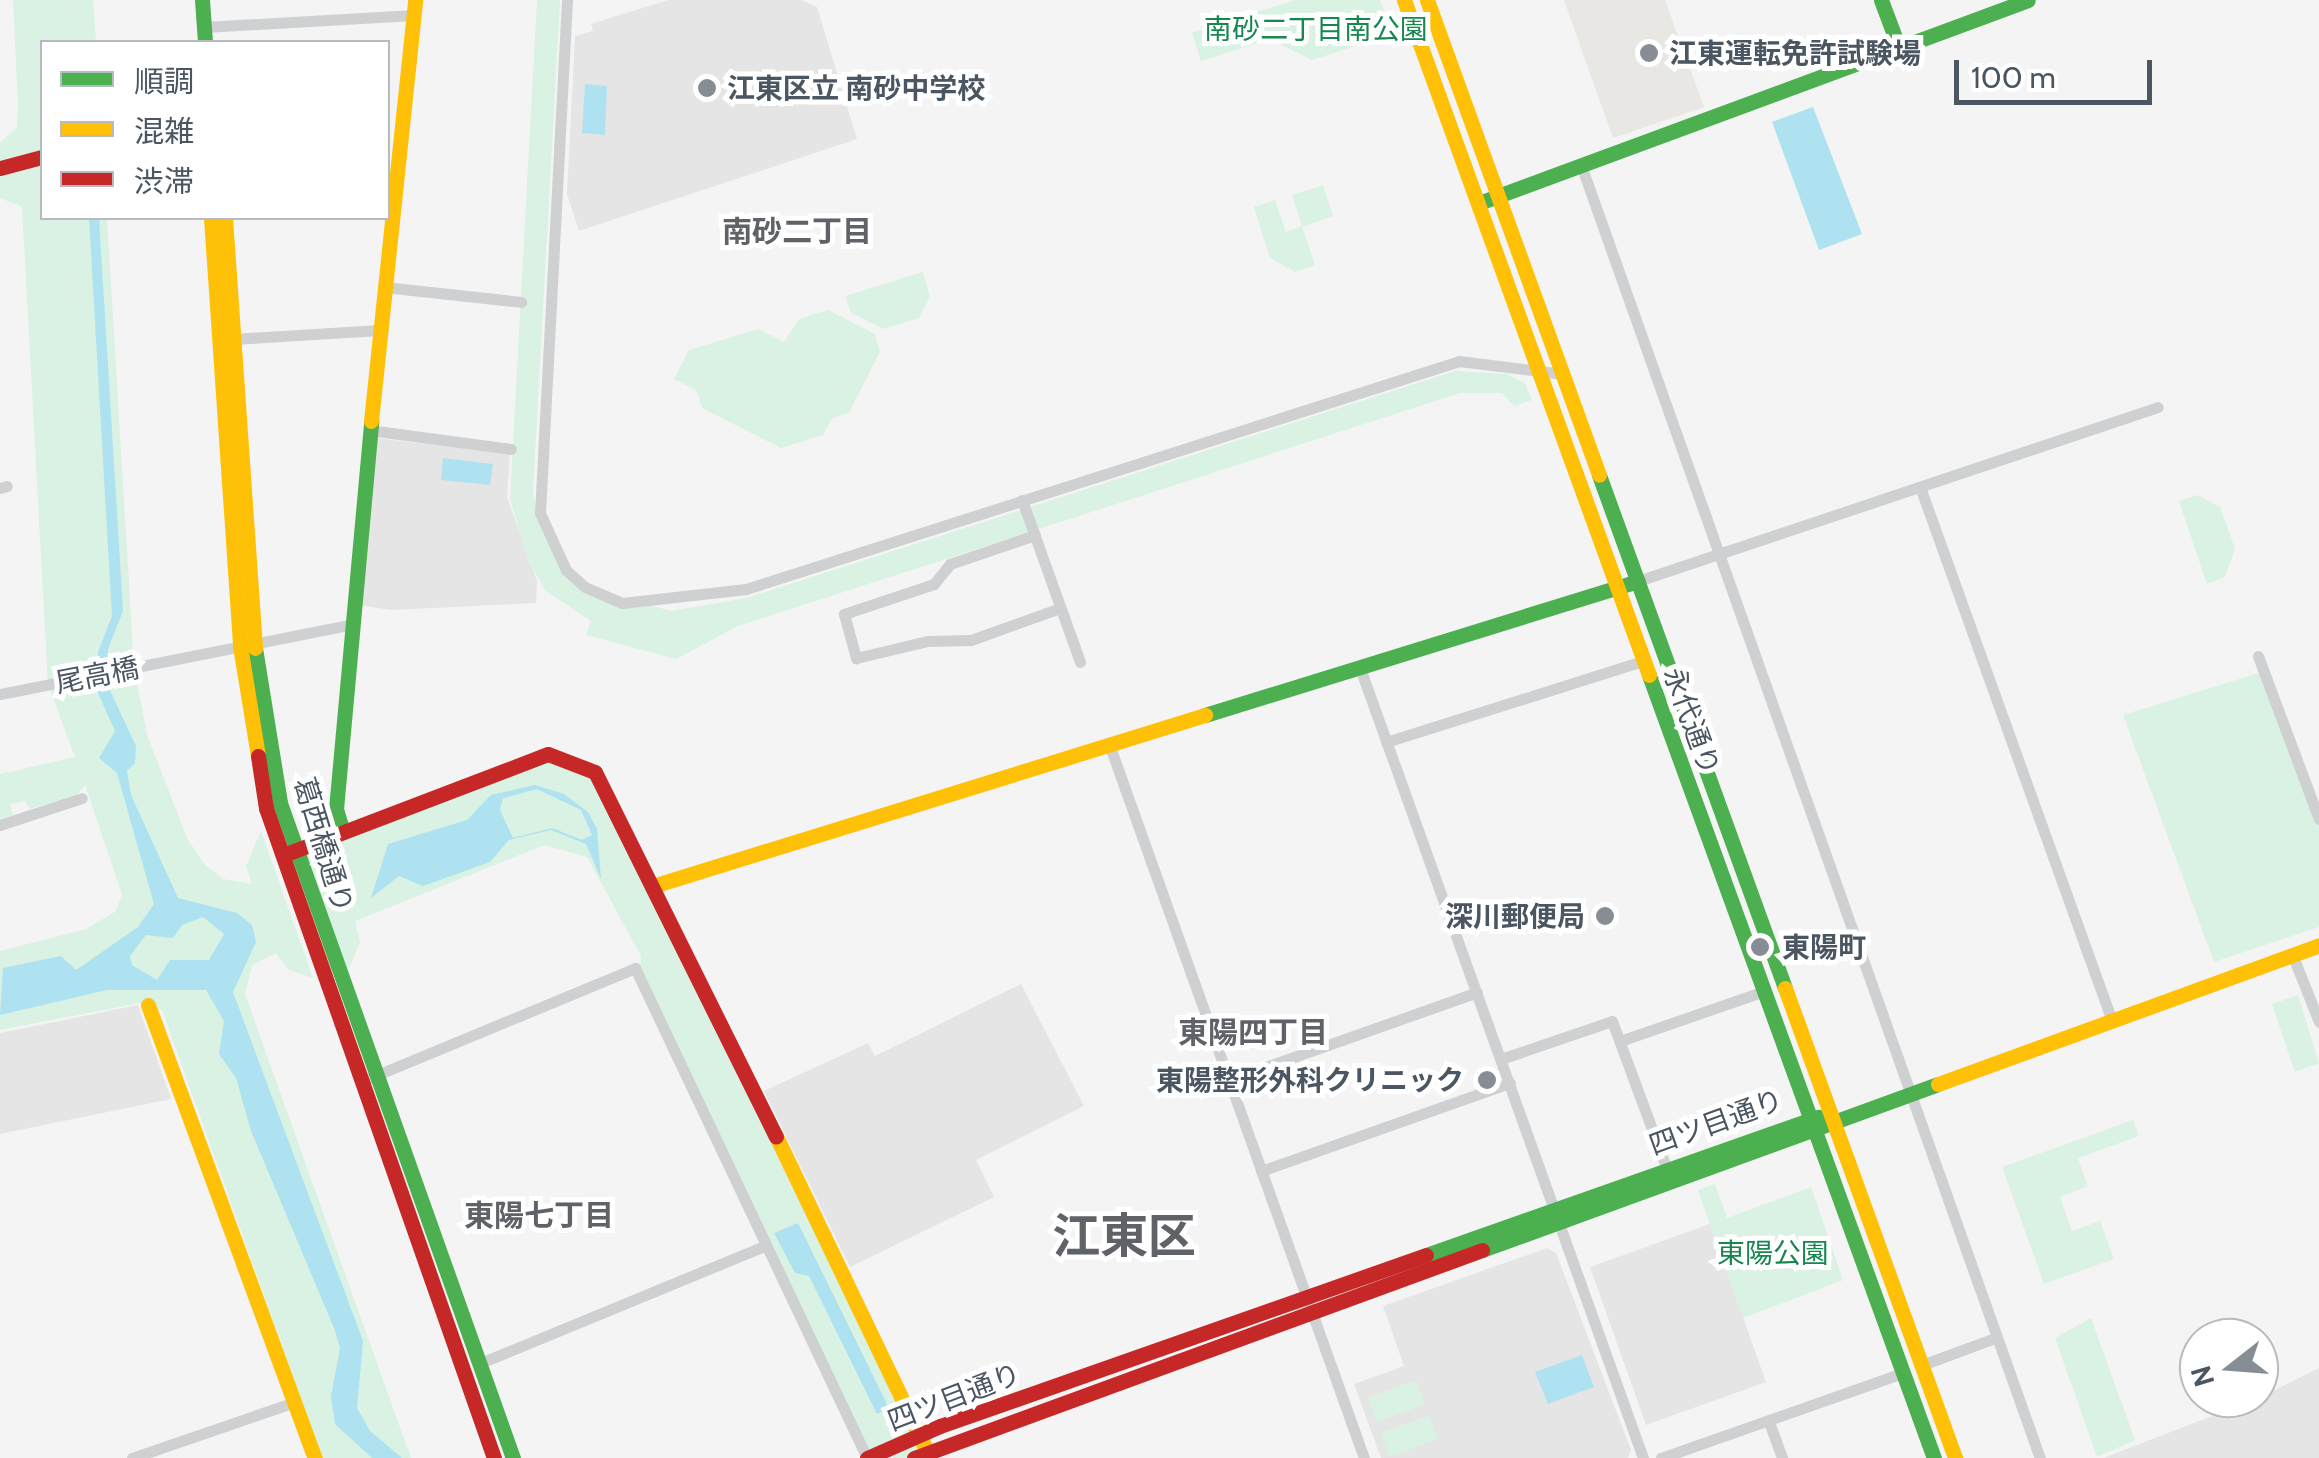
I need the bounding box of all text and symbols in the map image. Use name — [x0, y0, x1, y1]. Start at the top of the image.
park label: 南砂二丁目南公園 — [1204, 12, 1428, 46]
place label: 江東運転免許試験場 — [1669, 36, 1921, 70]
legend — [40, 40, 390, 220]
scale bar — [1959, 40, 2156, 102]
marker: 江東運転免許試験場 — [1638, 42, 1660, 64]
text: 100 m — [1971, 59, 2056, 96]
text: 順調 — [134, 63, 194, 100]
place label: 江東区立 南砂中学校 — [727, 71, 985, 105]
marker: 江東区立 南砂中学校 — [696, 77, 718, 99]
text: 混雑 — [134, 113, 194, 150]
text: 渋滞 — [134, 163, 194, 200]
district label: 南砂二丁目 — [722, 214, 872, 250]
street label: 尾高橋 — [53, 650, 141, 700]
street label: 永代通り — [1657, 663, 1727, 779]
street label: 葛西橋通り — [287, 773, 361, 917]
place label: 深川郵便局 — [1445, 899, 1585, 933]
marker: 深川郵便局 — [1594, 905, 1616, 927]
place label: 東陽町 — [1782, 930, 1866, 964]
marker: 東陽町 — [1747, 934, 1773, 960]
district label: 東陽四丁目 — [1178, 1015, 1328, 1051]
place label: 東陽整形外科クリニック — [1156, 1063, 1464, 1097]
marker: 東陽整形外科クリニック — [1474, 1067, 1500, 1093]
street label: 四ツ目通り — [1644, 1082, 1788, 1162]
district label: 東陽七丁目 — [464, 1198, 614, 1234]
district label: 江東区 — [1052, 1208, 1196, 1266]
park label: 東陽公園 — [1717, 1236, 1829, 1270]
north arrow — [2179, 1318, 2279, 1418]
street label: 四ツ目通り — [883, 1356, 1025, 1438]
text: N — [2183, 1362, 2221, 1391]

